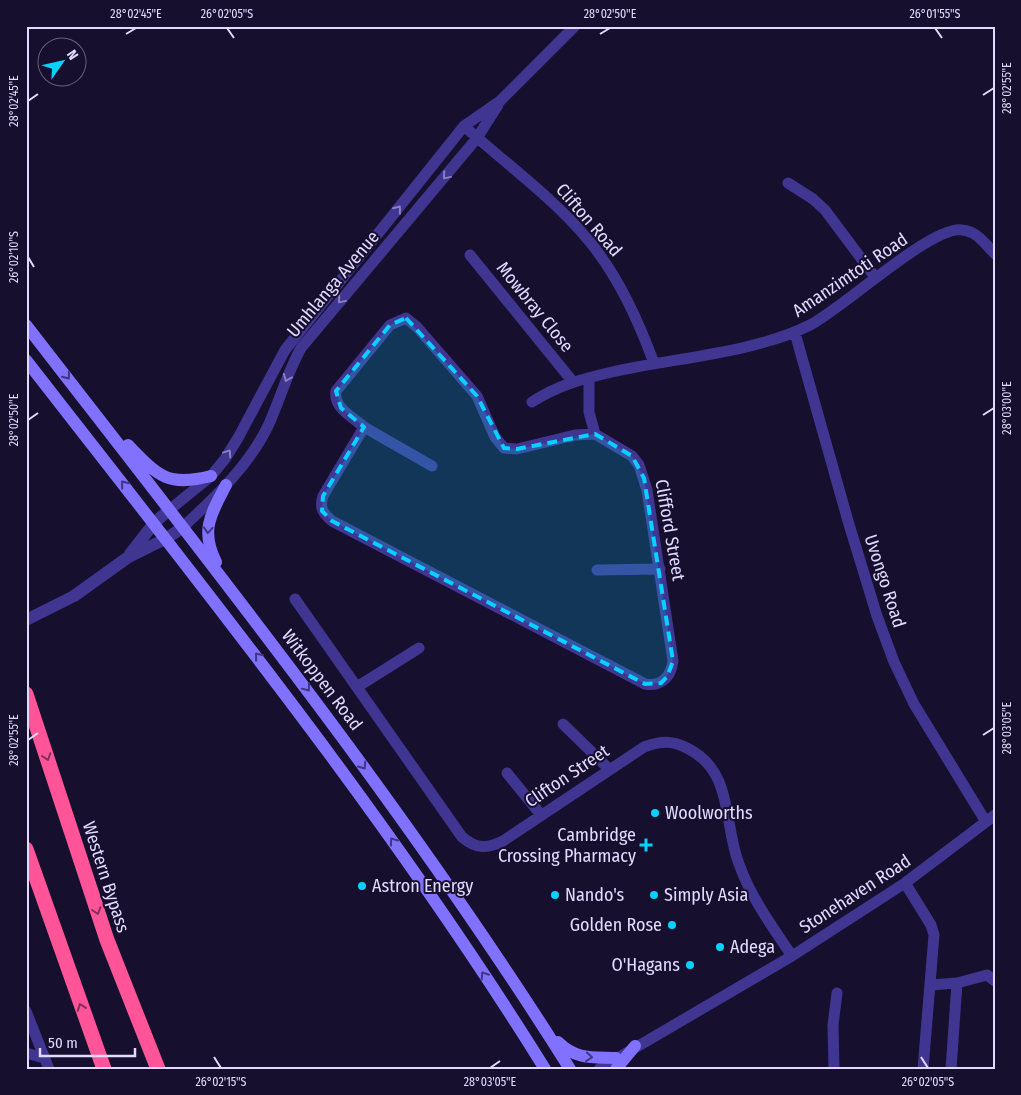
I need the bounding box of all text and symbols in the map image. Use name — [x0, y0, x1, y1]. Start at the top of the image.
text: 28°02'45"E — [110, 7, 162, 21]
text: 26°02'05"S — [201, 7, 253, 21]
text: 28°02'50"E — [584, 7, 637, 21]
text: 26°01'55"S — [910, 7, 960, 21]
north arrow — [38, 38, 88, 88]
text: N — [63, 47, 82, 63]
text: 28°02'55"E — [1000, 62, 1014, 114]
text: 28°02'45"E — [7, 75, 21, 127]
one-way arrow — [443, 170, 452, 179]
street label: Clifton Road — [551, 179, 627, 261]
one-way arrow — [393, 206, 401, 215]
street label: Umhlanga Avenue — [282, 226, 384, 342]
street label: Amanzimtoti Road — [788, 228, 912, 322]
text: 26°02'10"S — [7, 231, 21, 283]
street label: Mowbray Close — [492, 257, 578, 357]
one-way arrow — [338, 294, 347, 303]
one-way arrow — [61, 370, 69, 379]
one-way arrow — [283, 373, 293, 382]
text: 28°03'00"E — [1000, 381, 1014, 435]
text: 28°02'50"E — [7, 393, 21, 446]
one-way arrow — [222, 449, 232, 458]
street label: Clifford Street — [650, 478, 690, 582]
one-way arrow — [121, 481, 130, 490]
one-way arrow — [203, 526, 214, 534]
street label: Uvongo Road — [860, 532, 910, 630]
street label: Witkoppen Road — [277, 625, 367, 735]
one-way arrow — [255, 653, 263, 662]
one-way arrow — [301, 682, 309, 691]
text: 28°03'05"E — [1000, 701, 1014, 754]
text: 28°02'55"E — [7, 714, 21, 766]
street label: Clifton Street — [521, 740, 613, 812]
one-way arrow — [41, 752, 51, 760]
one-way arrow — [358, 760, 366, 769]
place label: Woolworths — [665, 802, 753, 824]
marker: Woolworths — [649, 807, 661, 819]
street label: Western Bypass — [78, 819, 134, 936]
place label: Cambridge Crossing Pharmacy — [498, 824, 636, 867]
one-way arrow — [390, 837, 399, 846]
marker: Cambridge Crossing Pharmacy — [640, 839, 652, 851]
street label: Stonehaven Road — [795, 850, 915, 938]
place label: Astron Energy — [372, 875, 473, 897]
marker: Astron Energy — [356, 880, 368, 892]
place label: Nando's — [565, 884, 625, 906]
place label: Simply Asia — [664, 884, 748, 906]
marker: Nando's — [549, 889, 561, 901]
marker: Simply Asia — [648, 889, 660, 901]
one-way arrow — [92, 906, 102, 915]
place label: Golden Rose — [570, 914, 662, 936]
marker: Golden Rose — [666, 919, 678, 931]
place label: Adega — [730, 936, 775, 958]
marker: Adega — [714, 941, 726, 953]
place label: O'Hagans — [611, 954, 680, 976]
marker: O'Hagans — [684, 959, 696, 971]
one-way arrow — [481, 971, 491, 980]
one-way arrow — [77, 1003, 87, 1011]
scale bar — [40, 1025, 135, 1057]
text: 50 m — [48, 1034, 78, 1052]
one-way arrow — [585, 1052, 593, 1063]
text: 26°02'15"S — [196, 1075, 246, 1089]
text: 28°03'05"E — [464, 1075, 517, 1089]
text: 26°02'05"S — [902, 1075, 954, 1089]

